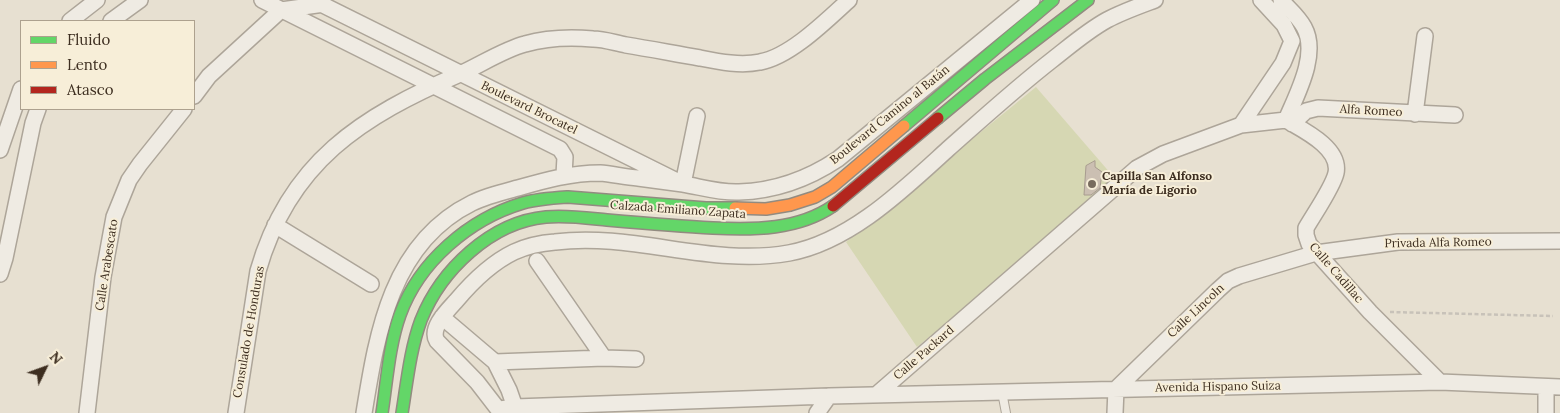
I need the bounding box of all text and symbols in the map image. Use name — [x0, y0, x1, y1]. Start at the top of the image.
legend — [20, 20, 195, 110]
text: Fluido — [67, 30, 110, 49]
text: Lento — [67, 55, 107, 74]
street label: Boulevard Camino al Batán — [827, 62, 953, 168]
street label: Boulevard Brocatel — [479, 78, 579, 138]
text: Atasco — [67, 80, 113, 99]
street label: Alfa Romeo — [1339, 102, 1403, 120]
place label: Capilla San Alfonso María de Ligorio — [1102, 170, 1212, 198]
marker: Capilla San Alfonso María de Ligorio — [1086, 178, 1098, 190]
street label: Calzada Emiliano Zapata — [610, 198, 746, 222]
street label: Calle Arabescato — [93, 218, 121, 312]
street label: Privada Alfa Romeo — [1384, 235, 1492, 251]
street label: Calle Cadillac — [1306, 240, 1366, 306]
street label: Consulado de Honduras — [230, 265, 268, 399]
street label: Calle Lincoln — [1165, 281, 1227, 341]
street label: Calle Packard — [891, 323, 957, 383]
north arrow — [20, 343, 70, 393]
text: N — [46, 348, 66, 368]
street label: Avenida Hispano Suiza — [1155, 379, 1281, 395]

